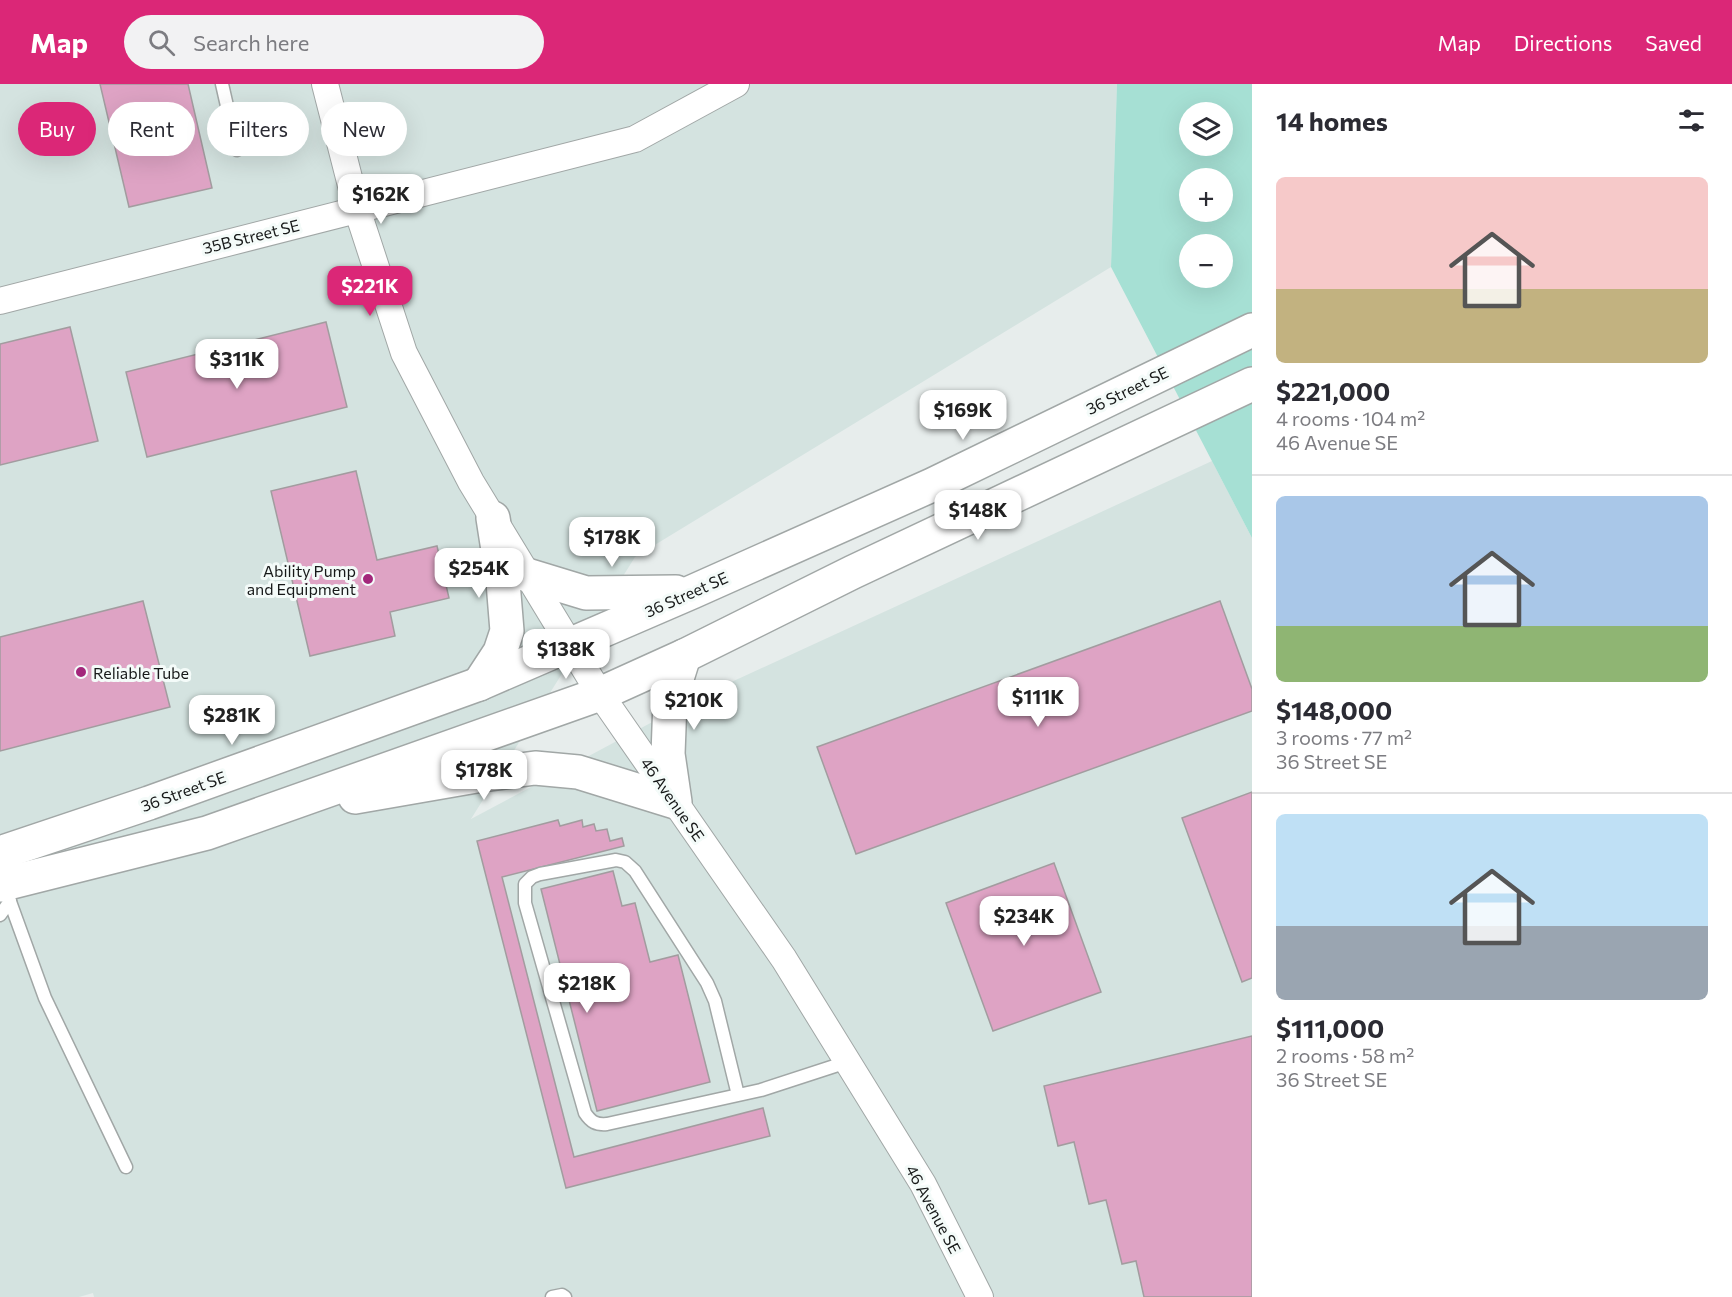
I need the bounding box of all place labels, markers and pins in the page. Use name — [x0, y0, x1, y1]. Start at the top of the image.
pin: $162K — [339, 174, 423, 225]
pin: $221K — [328, 266, 412, 317]
pin: $311K — [195, 339, 279, 390]
pin: $169K — [921, 390, 1005, 441]
pin: $148K — [936, 490, 1020, 541]
pin: $178K — [570, 517, 654, 568]
pin: $254K — [437, 548, 521, 599]
place label: Ability Pump and Equipment — [247, 561, 356, 598]
marker: Ability Pump and Equipment — [361, 572, 375, 586]
pin: $138K — [524, 629, 608, 680]
place label: Reliable Tube — [93, 663, 189, 682]
marker: Reliable Tube — [74, 665, 88, 679]
pin: $111K — [996, 677, 1080, 728]
pin: $210K — [652, 680, 736, 731]
pin: $281K — [190, 695, 274, 746]
pin: $178K — [442, 750, 526, 801]
pin: $234K — [982, 896, 1066, 947]
pin: $218K — [545, 963, 629, 1014]

